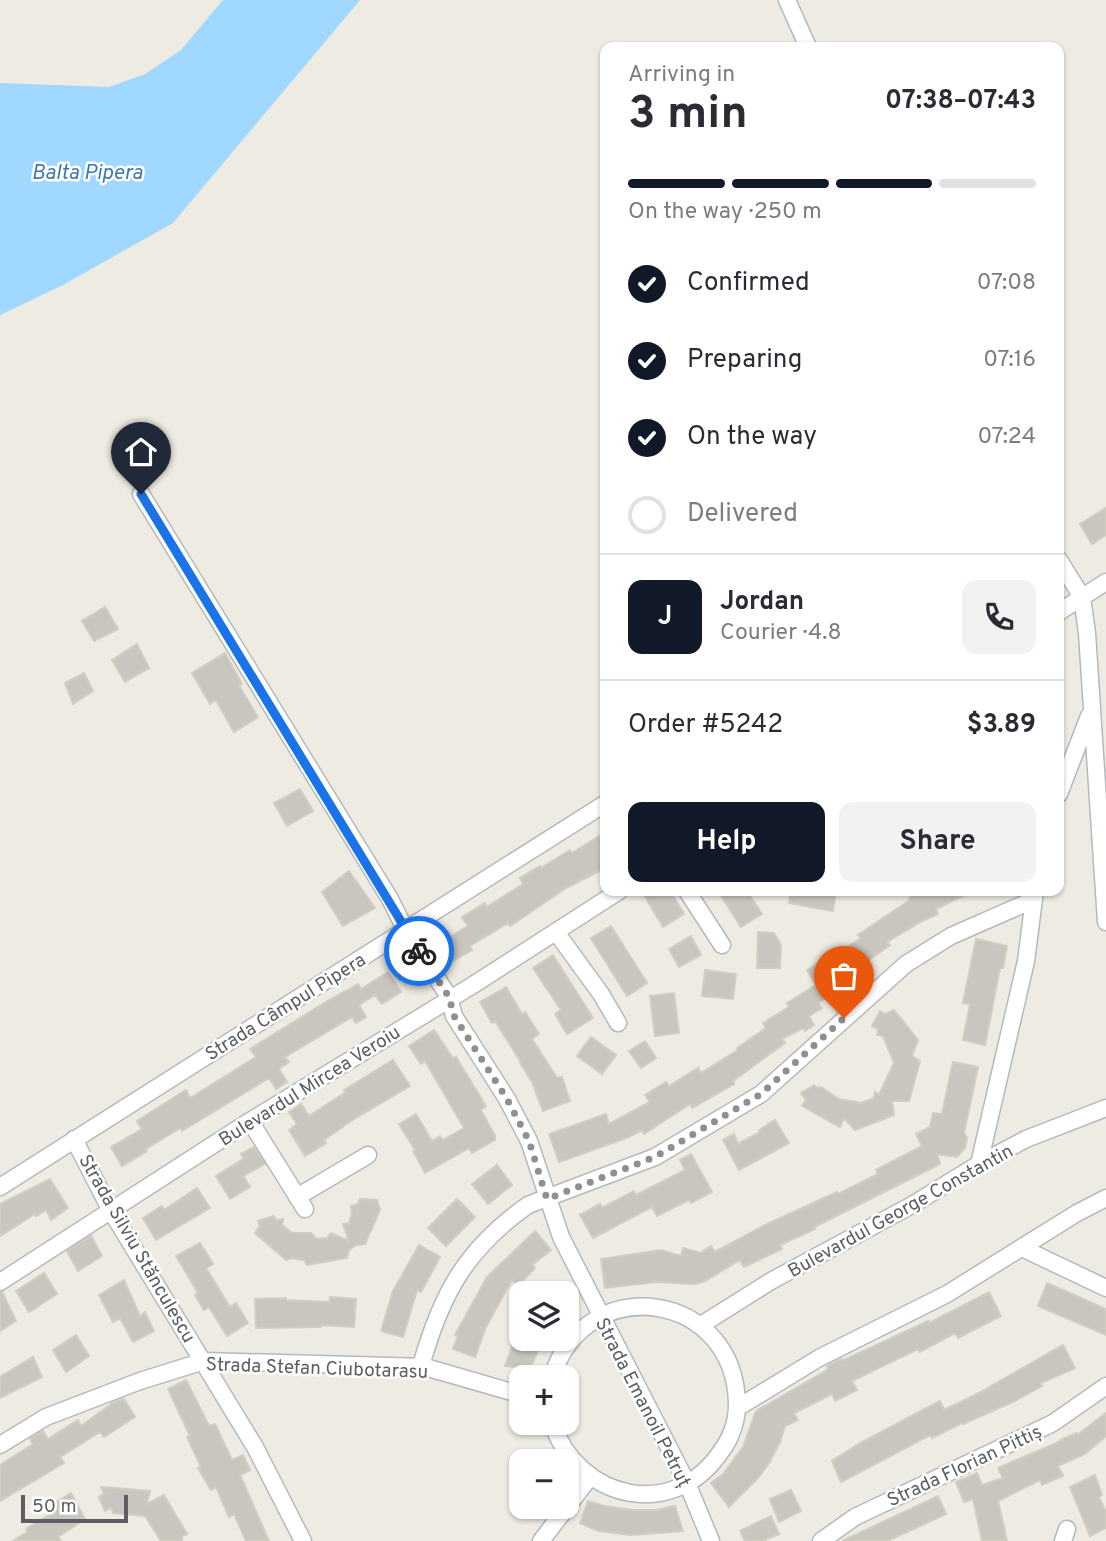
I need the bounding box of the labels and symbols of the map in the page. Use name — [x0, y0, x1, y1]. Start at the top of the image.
water label: Balta Pipera — [31, 160, 143, 187]
pin — [111, 422, 171, 494]
courier — [384, 916, 454, 986]
pin — [814, 946, 874, 1018]
street label: Strada Câmpul Pipera — [201, 949, 371, 1067]
street label: Bulevardul Mircea Veroiu — [215, 1021, 405, 1152]
street label: Bulevardul George Constantin — [784, 1140, 1018, 1284]
street label: Strada Silviu Stănculescu — [72, 1150, 200, 1348]
street label: Strada Emanoil Petruț — [589, 1314, 695, 1492]
street label: Strada Stefan Ciubotarasu — [205, 1353, 429, 1385]
street label: Strada Florian Pittiș — [884, 1420, 1046, 1513]
scale bar — [21, 1492, 128, 1524]

